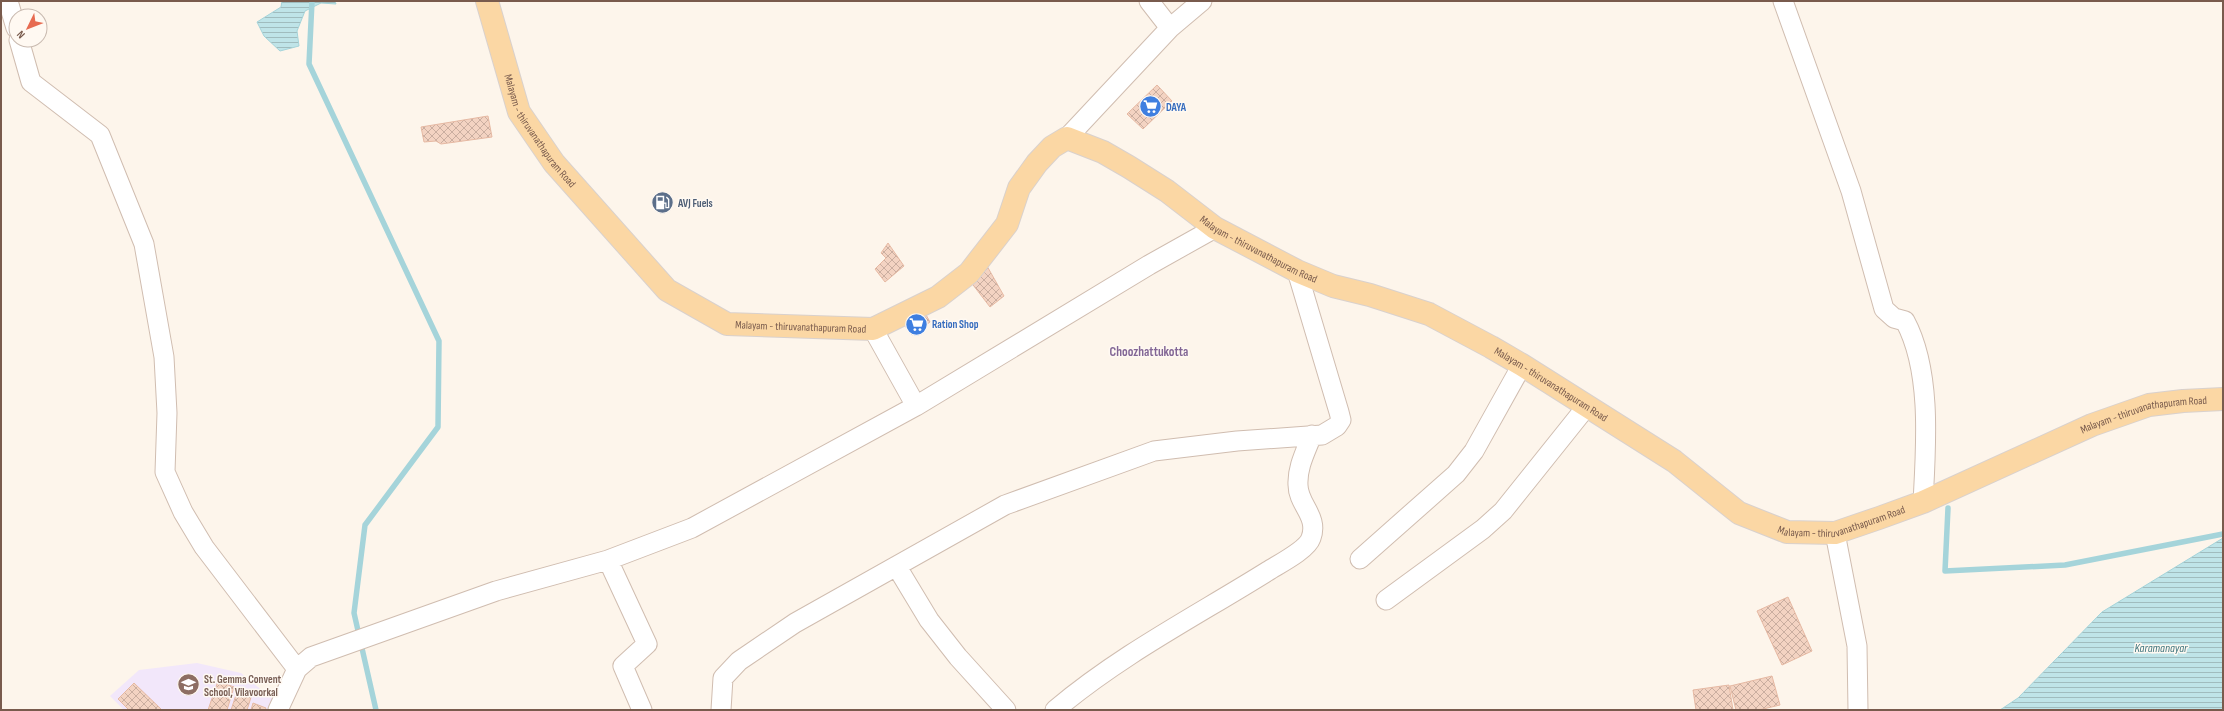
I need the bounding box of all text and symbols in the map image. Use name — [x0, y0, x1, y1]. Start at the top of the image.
north arrow — [8, 8, 48, 48]
text: N — [14, 28, 28, 41]
street label: Malayam - thiruvanathapuram Road — [502, 73, 579, 190]
supermarket icon: DAYA — [1137, 94, 1163, 120]
place label: DAYA — [1166, 101, 1187, 114]
fuel station icon: AVJ Fuels — [649, 190, 675, 216]
place label: AVJ Fuels — [677, 197, 713, 210]
street label: Malayam - thiruvanathapuram Road — [1198, 212, 1320, 285]
supermarket icon: Ration Shop — [904, 311, 930, 337]
street label: Malayam - thiruvanathapuram Road — [735, 318, 867, 335]
place label: Ration Shop — [932, 318, 979, 331]
district label: Choozhattukotta — [1110, 344, 1188, 360]
street label: Malayam - thiruvanathapuram Road — [1492, 344, 1611, 424]
street label: Malayam - thiruvanathapuram Road — [2078, 393, 2208, 436]
street label: Malayam - thiruvanathapuram Road — [1776, 502, 1907, 540]
water label: Karamanayar — [2135, 641, 2188, 656]
school or university icon: St. Gemma Convent School, Vilavoorkal — [176, 672, 202, 698]
place label: St. Gemma Convent School, Vilavoorkal — [204, 673, 282, 699]

